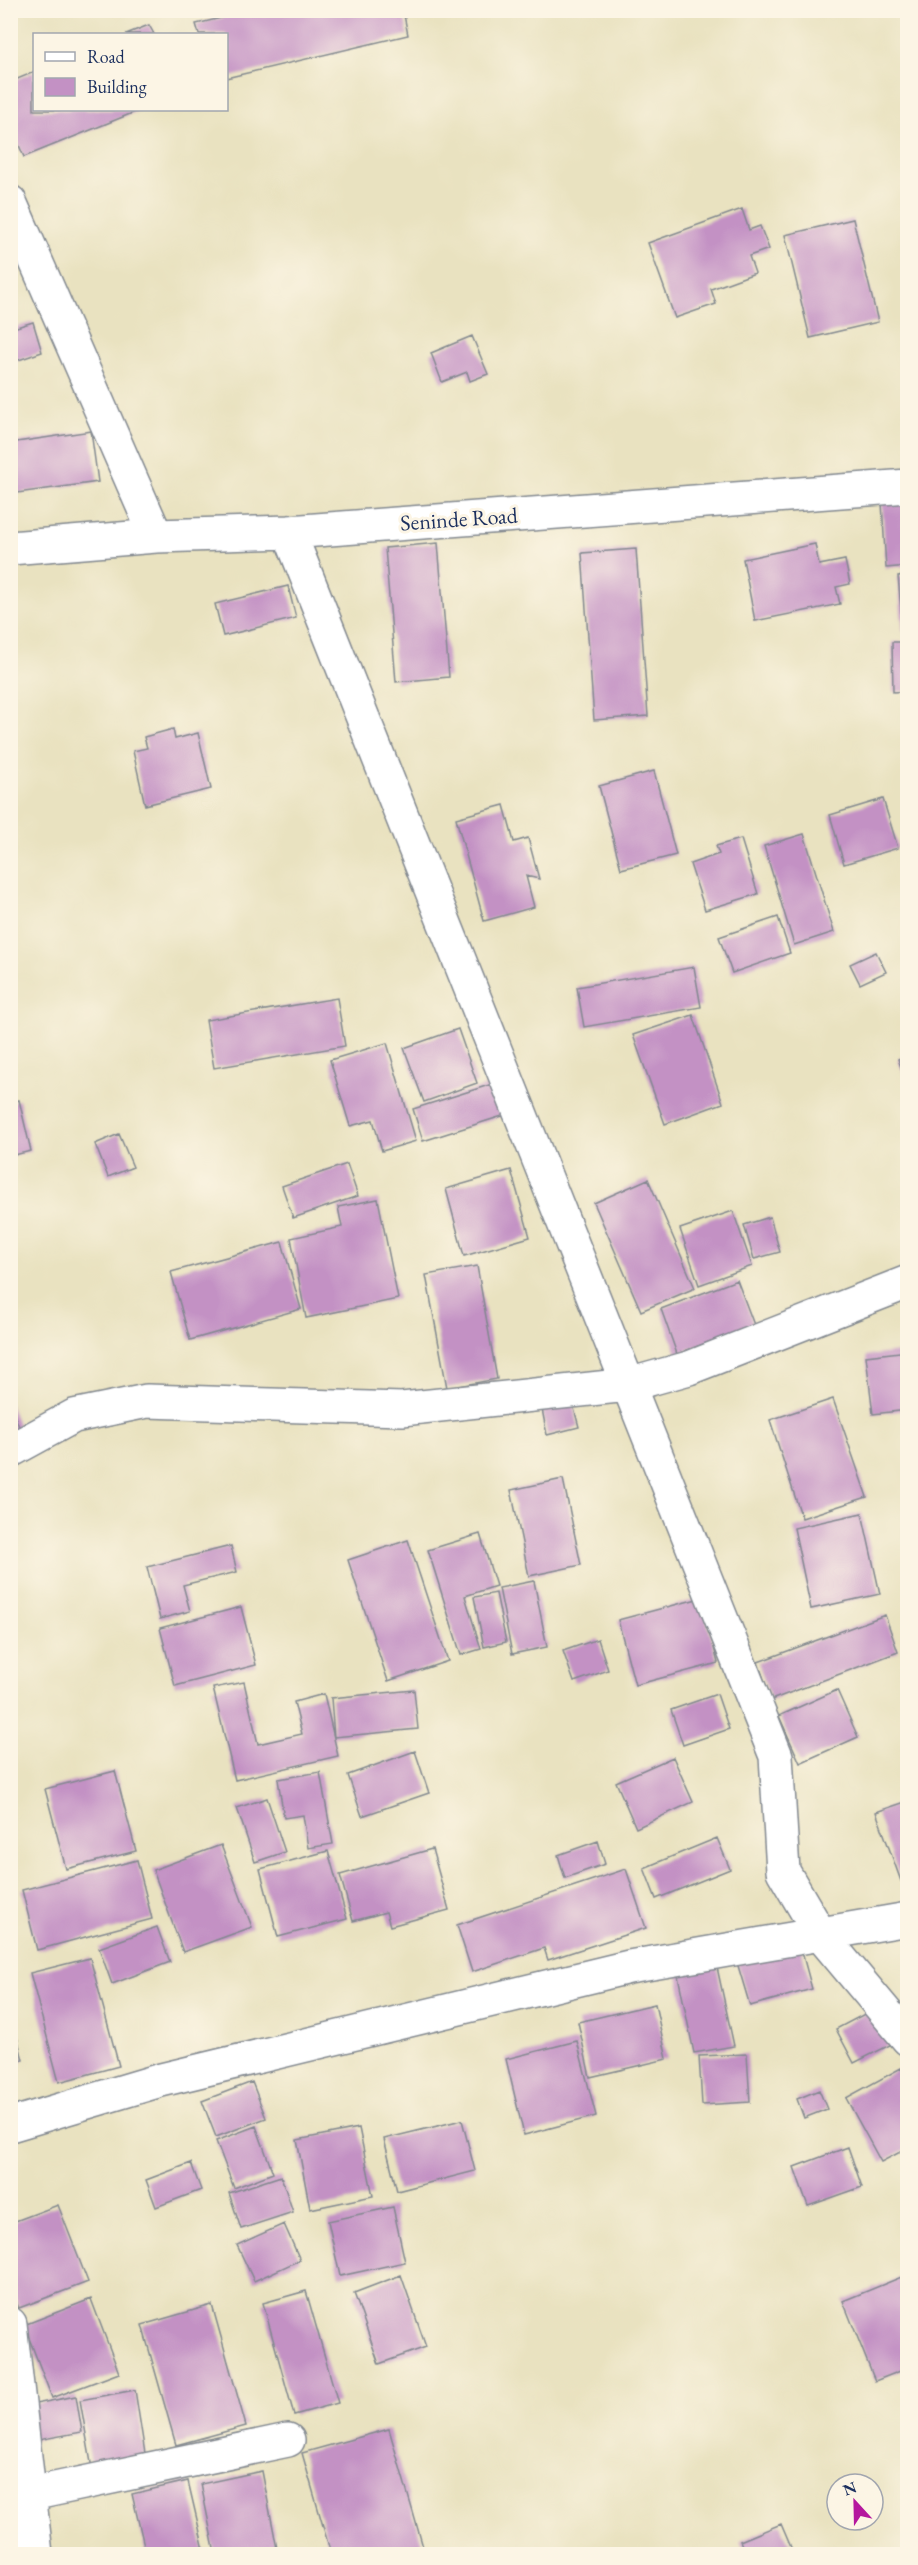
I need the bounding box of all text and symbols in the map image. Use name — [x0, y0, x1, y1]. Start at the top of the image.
legend — [33, 33, 228, 111]
text: Road — [87, 45, 126, 68]
text: Building — [87, 75, 147, 98]
street label: Seninde Road — [399, 500, 520, 538]
north arrow — [825, 2472, 885, 2532]
text: N — [840, 2476, 860, 2501]

